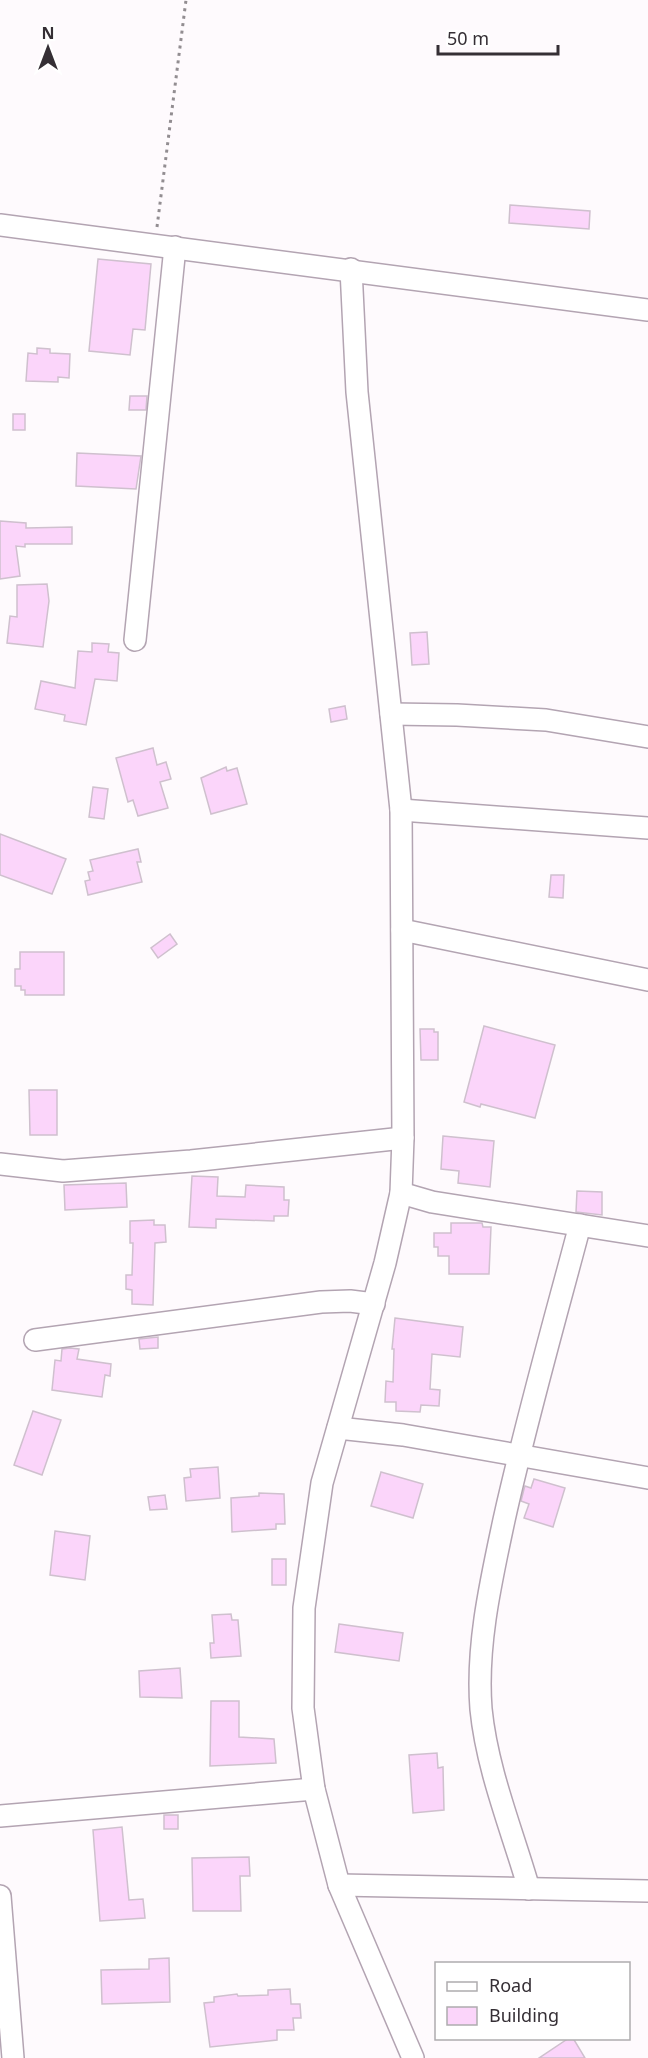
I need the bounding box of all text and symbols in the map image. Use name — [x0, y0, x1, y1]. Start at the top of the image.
north arrow — [18, 18, 78, 78]
scale bar — [438, 18, 558, 56]
text: N — [41, 22, 55, 44]
text: 50 m — [447, 26, 489, 50]
legend — [435, 1962, 630, 2040]
text: Road — [489, 1973, 532, 1997]
text: Building — [489, 2003, 559, 2027]

